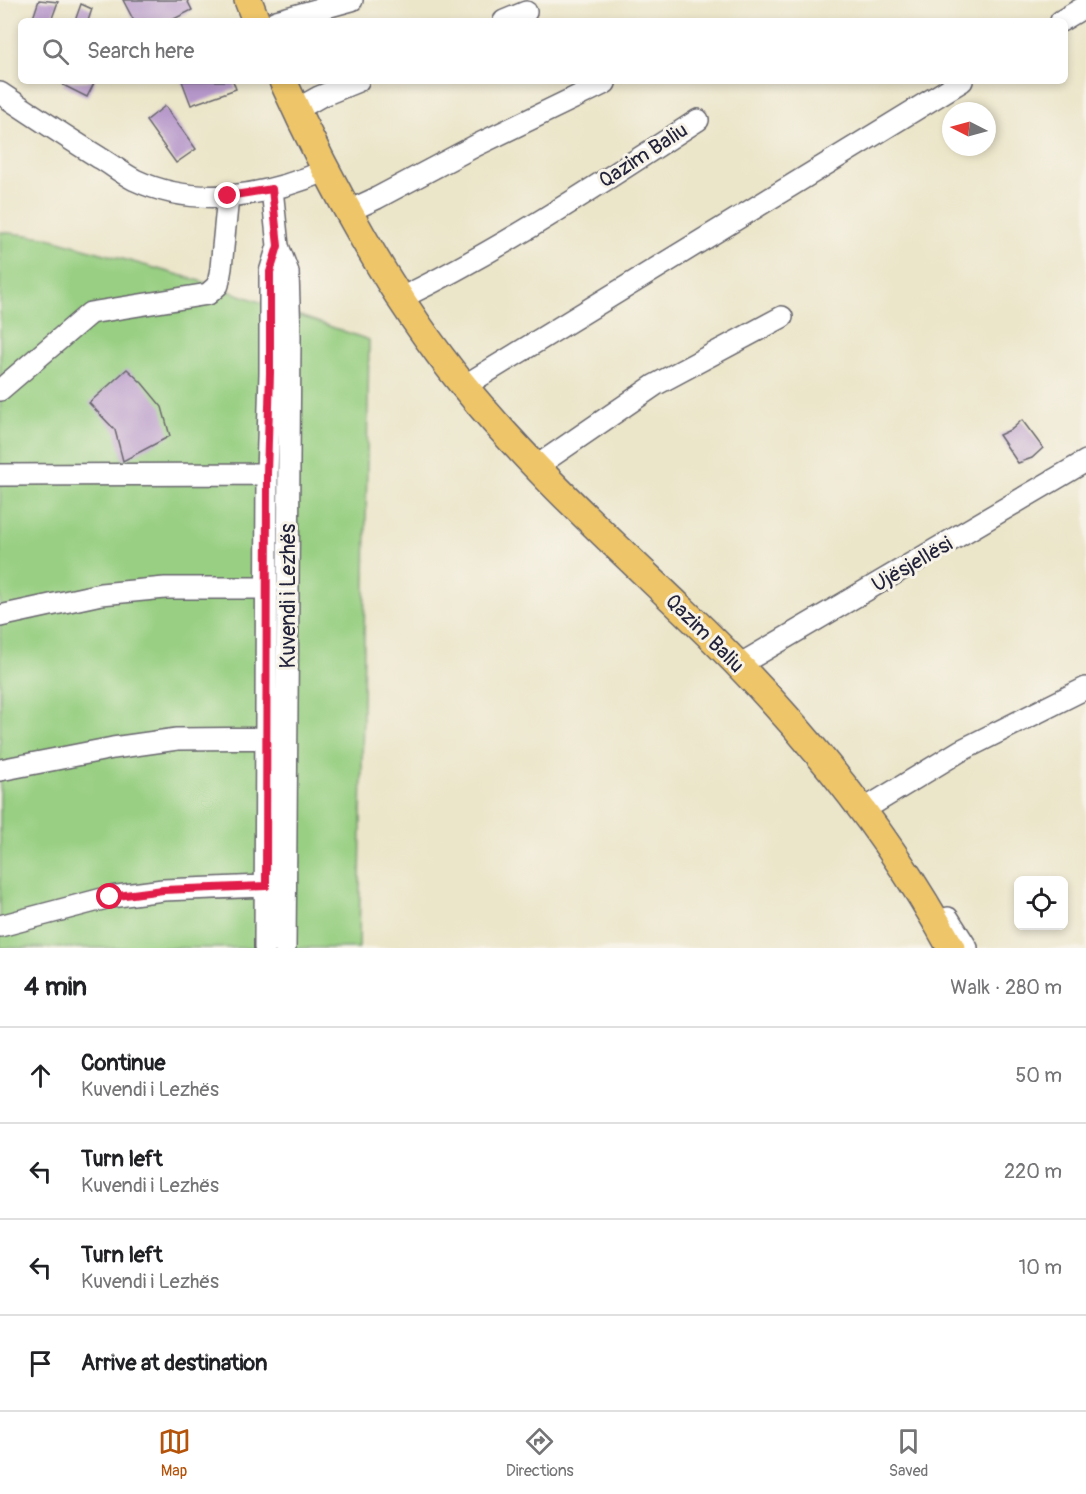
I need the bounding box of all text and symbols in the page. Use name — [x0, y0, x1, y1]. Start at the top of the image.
search box — [18, 18, 1068, 84]
icon: search — [39, 35, 72, 68]
text: Search here — [87, 37, 194, 65]
north arrow — [942, 102, 996, 156]
street label: Qazim Baliu — [594, 117, 693, 194]
route end — [214, 182, 240, 208]
street label: Kuvendi i Lezhës — [275, 523, 302, 668]
street label: Ujësjellësi — [867, 530, 958, 598]
street label: Qazim Baliu — [659, 588, 750, 679]
map controls — [1014, 876, 1068, 930]
button: locate — [1014, 876, 1068, 930]
route start — [96, 883, 122, 909]
text: 4 min — [24, 971, 87, 1003]
text: Walk · 280 m — [950, 975, 1062, 1000]
text: Continue — [81, 1049, 165, 1077]
icon: ahead — [24, 1059, 57, 1092]
text: 50 m — [1015, 1063, 1062, 1088]
text: Kuvendi i Lezhës — [81, 1077, 219, 1102]
text: Turn left — [81, 1145, 163, 1173]
icon: left — [24, 1155, 57, 1188]
text: 220 m — [1004, 1159, 1062, 1184]
text: Kuvendi i Lezhës — [81, 1173, 219, 1198]
text: Turn left — [81, 1241, 163, 1269]
icon: left — [24, 1251, 57, 1284]
text: 10 m — [1018, 1255, 1062, 1280]
text: Kuvendi i Lezhës — [81, 1269, 219, 1294]
icon: arrive — [24, 1347, 57, 1380]
text: Arrive at destination — [81, 1349, 267, 1377]
tab: Map — [158, 1425, 191, 1481]
tab: Directions — [506, 1425, 574, 1481]
tab: Saved — [889, 1425, 928, 1481]

